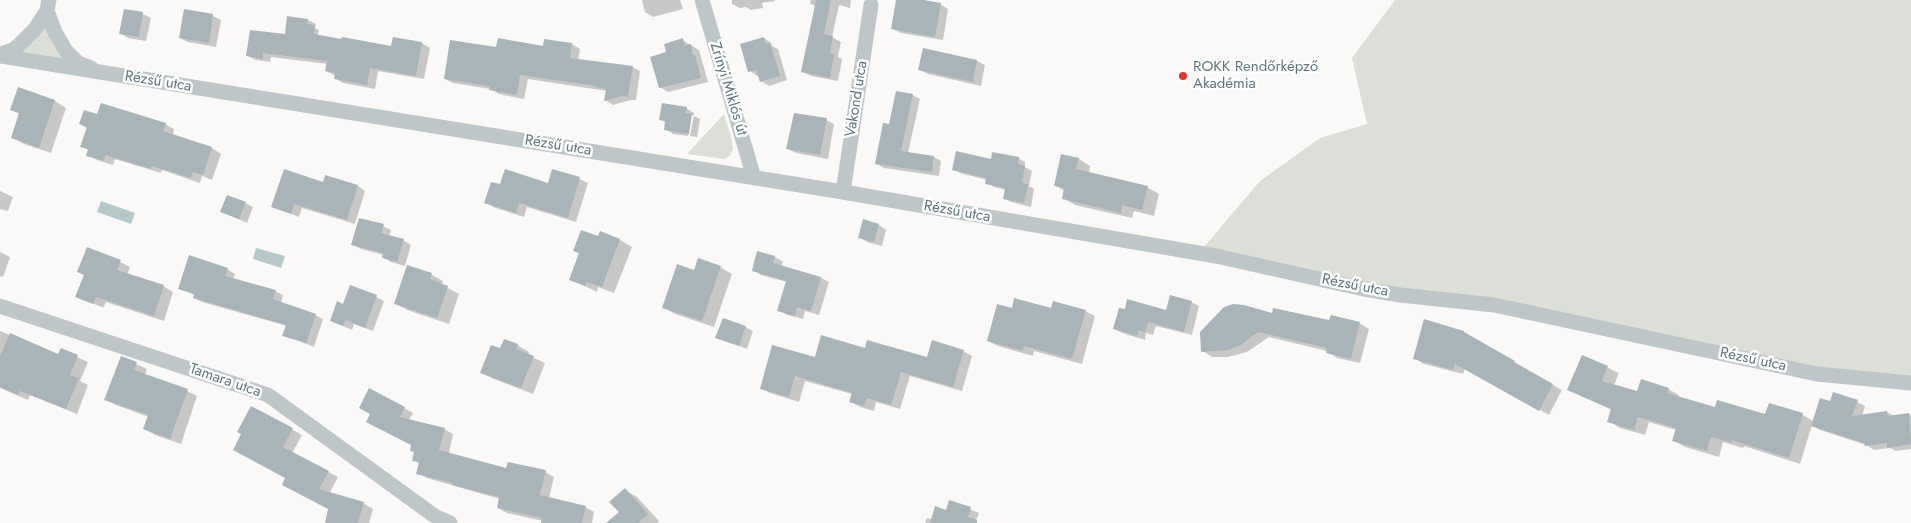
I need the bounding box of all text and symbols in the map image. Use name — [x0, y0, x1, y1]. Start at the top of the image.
street label: Zrínyi Miklós út — [705, 40, 751, 138]
place label: ROKK Rendőrképző Akadémia — [1193, 58, 1318, 93]
street label: Vakond utca — [842, 60, 872, 138]
street label: Rézsű utca — [123, 68, 193, 96]
marker: ROKK Rendőrképző Akadémia — [1177, 70, 1189, 82]
street label: Rézsű utca — [523, 132, 593, 160]
street label: Rézsű utca — [922, 197, 992, 227]
street label: Rézsű utca — [1320, 271, 1390, 301]
street label: Rézsű utca — [1718, 344, 1788, 376]
street label: Tamara utca — [187, 360, 263, 402]

